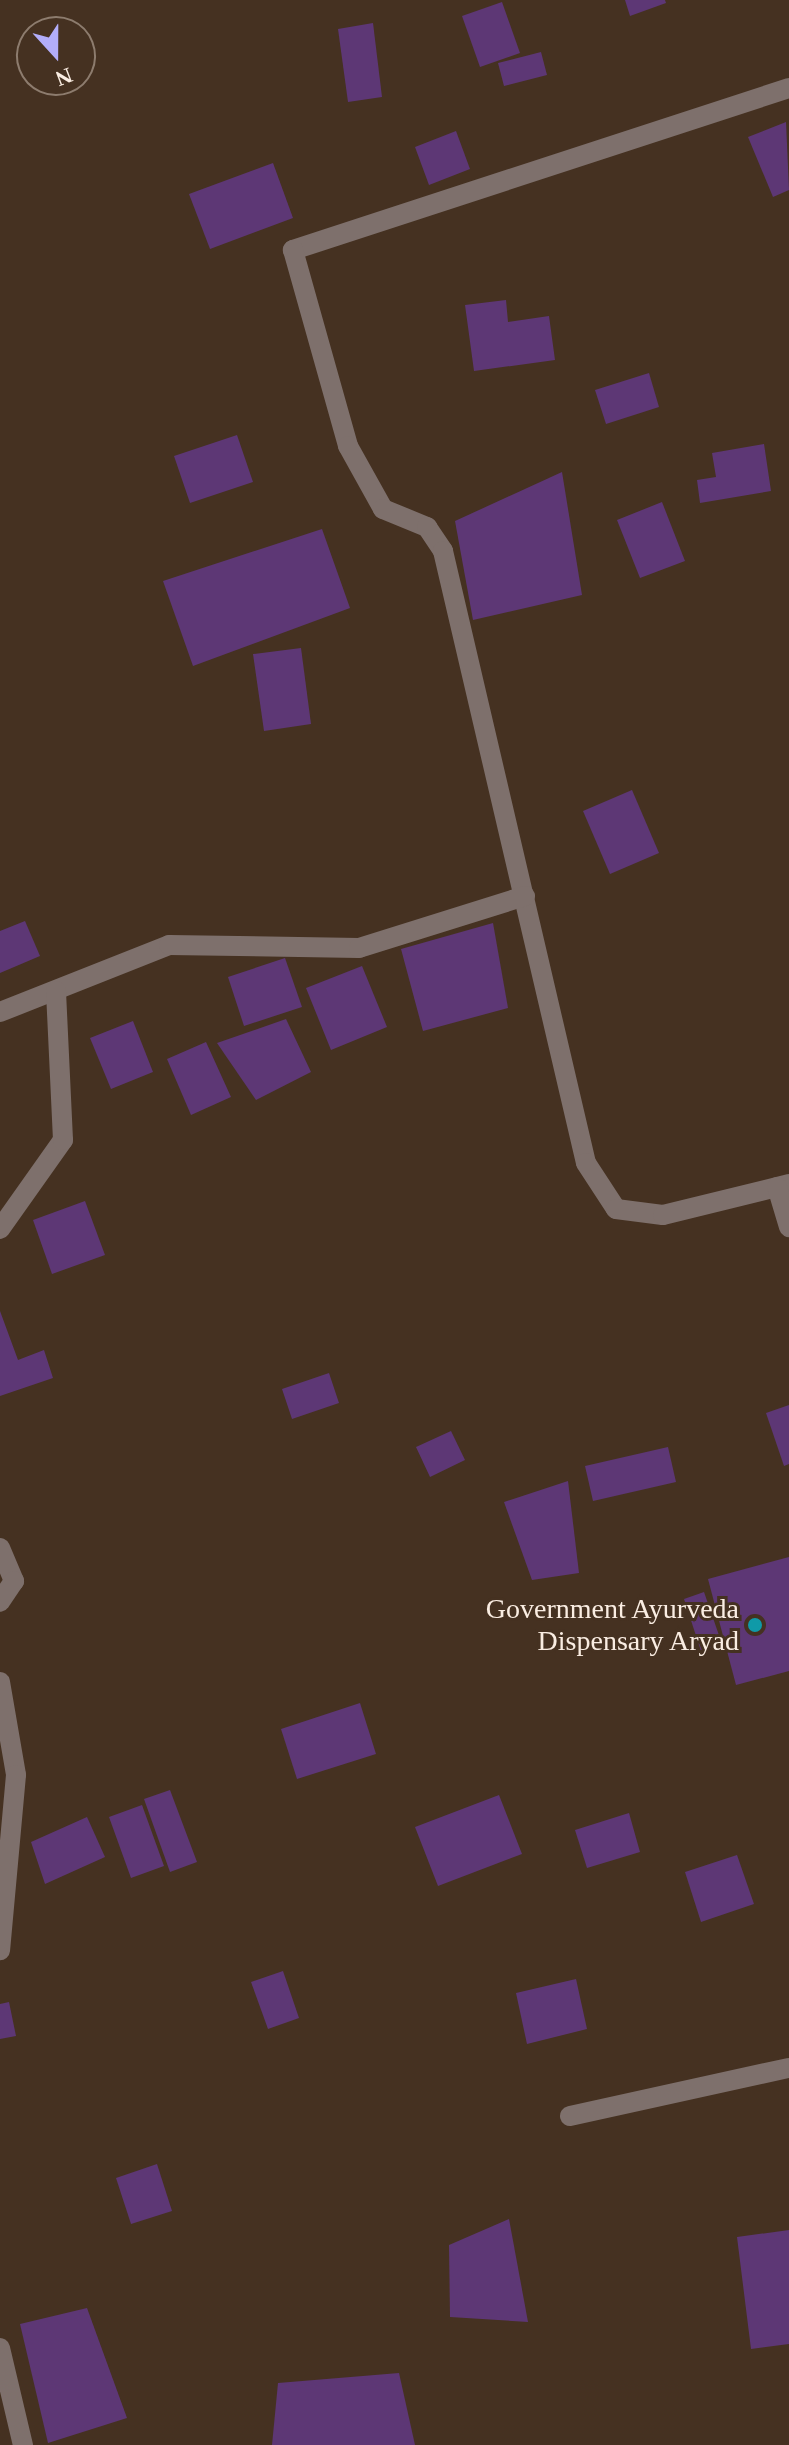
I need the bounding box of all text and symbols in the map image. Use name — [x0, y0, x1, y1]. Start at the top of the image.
north arrow — [16, 16, 96, 96]
text: N — [52, 62, 76, 92]
place label: Government Ayurveda Dispensary Aryad — [484, 1592, 739, 1658]
marker: Government Ayurveda Dispensary Aryad — [746, 1616, 764, 1634]

